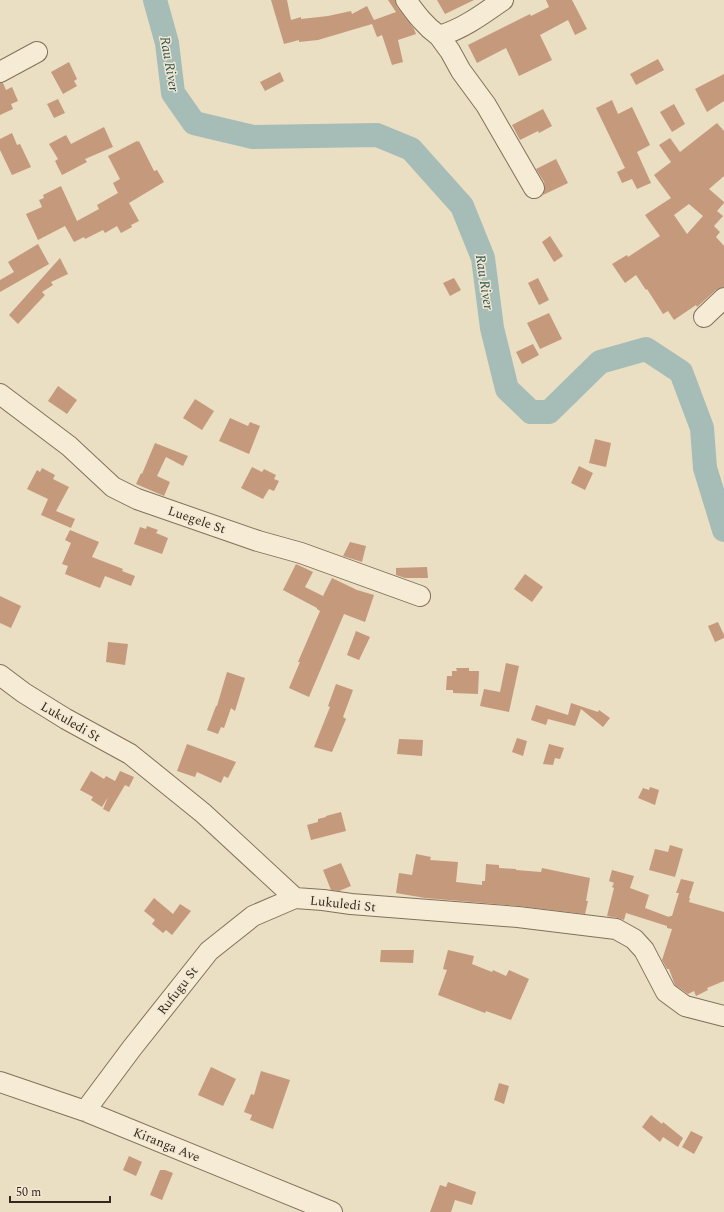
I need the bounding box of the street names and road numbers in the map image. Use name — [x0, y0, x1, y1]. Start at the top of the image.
street label: Luegele St — [165, 501, 229, 539]
street label: Lukuledi St — [37, 697, 105, 747]
street label: Lukuledi St — [309, 891, 377, 917]
street label: Rufugu St — [152, 962, 203, 1019]
street label: Kiranga Ave — [130, 1122, 203, 1167]

